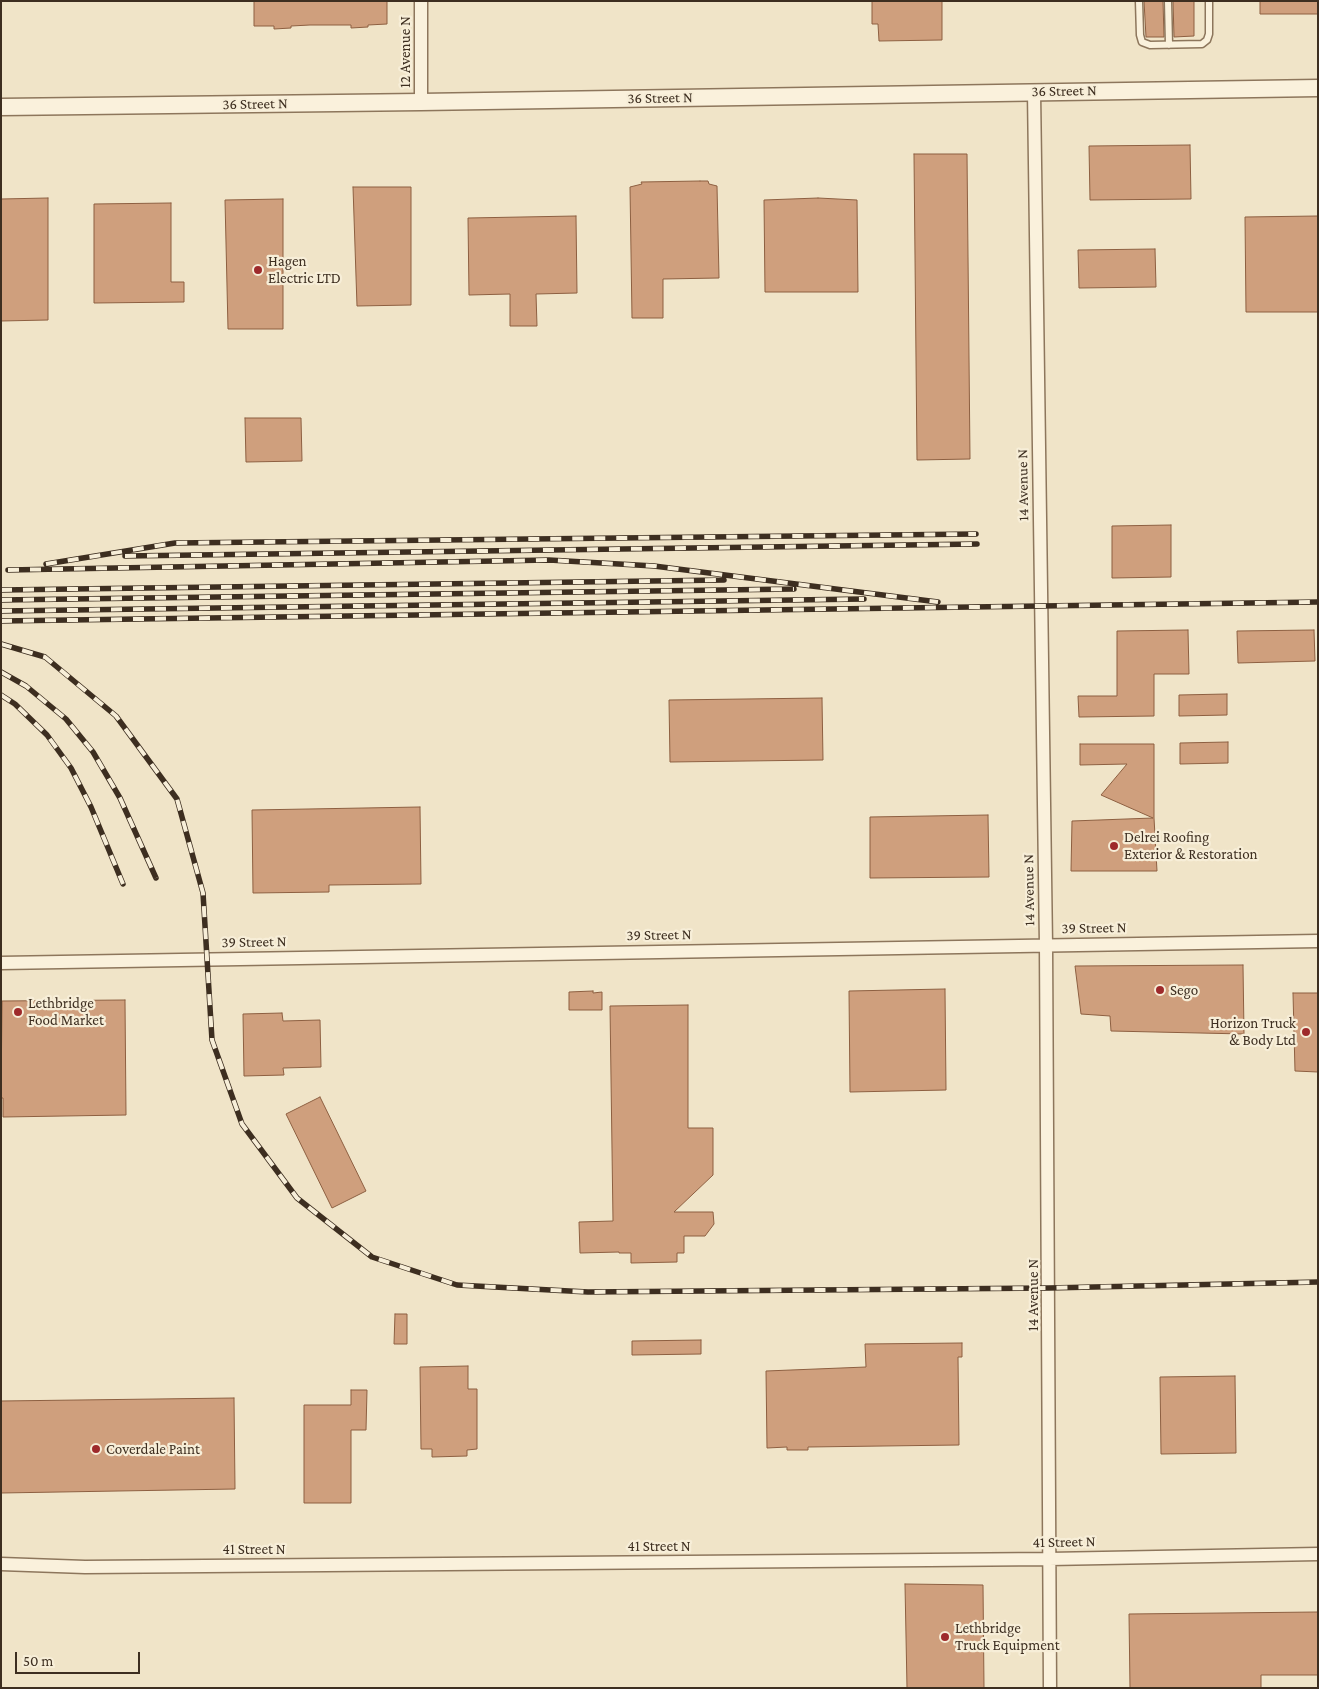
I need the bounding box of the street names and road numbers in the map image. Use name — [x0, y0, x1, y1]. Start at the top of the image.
street label: 12 Avenue N — [396, 16, 414, 88]
street label: 36 Street N — [1031, 81, 1097, 101]
street label: 36 Street N — [627, 88, 693, 108]
street label: 36 Street N — [222, 94, 288, 114]
street label: 14 Avenue N — [1013, 449, 1033, 521]
street label: 14 Avenue N — [1019, 854, 1039, 926]
street label: 39 Street N — [1061, 918, 1127, 938]
street label: 39 Street N — [626, 925, 692, 945]
street label: 39 Street N — [221, 932, 287, 952]
street label: 14 Avenue N — [1024, 1259, 1042, 1331]
street label: 41 Street N — [1032, 1532, 1096, 1552]
street label: 41 Street N — [627, 1537, 691, 1555]
street label: 41 Street N — [222, 1540, 286, 1558]

